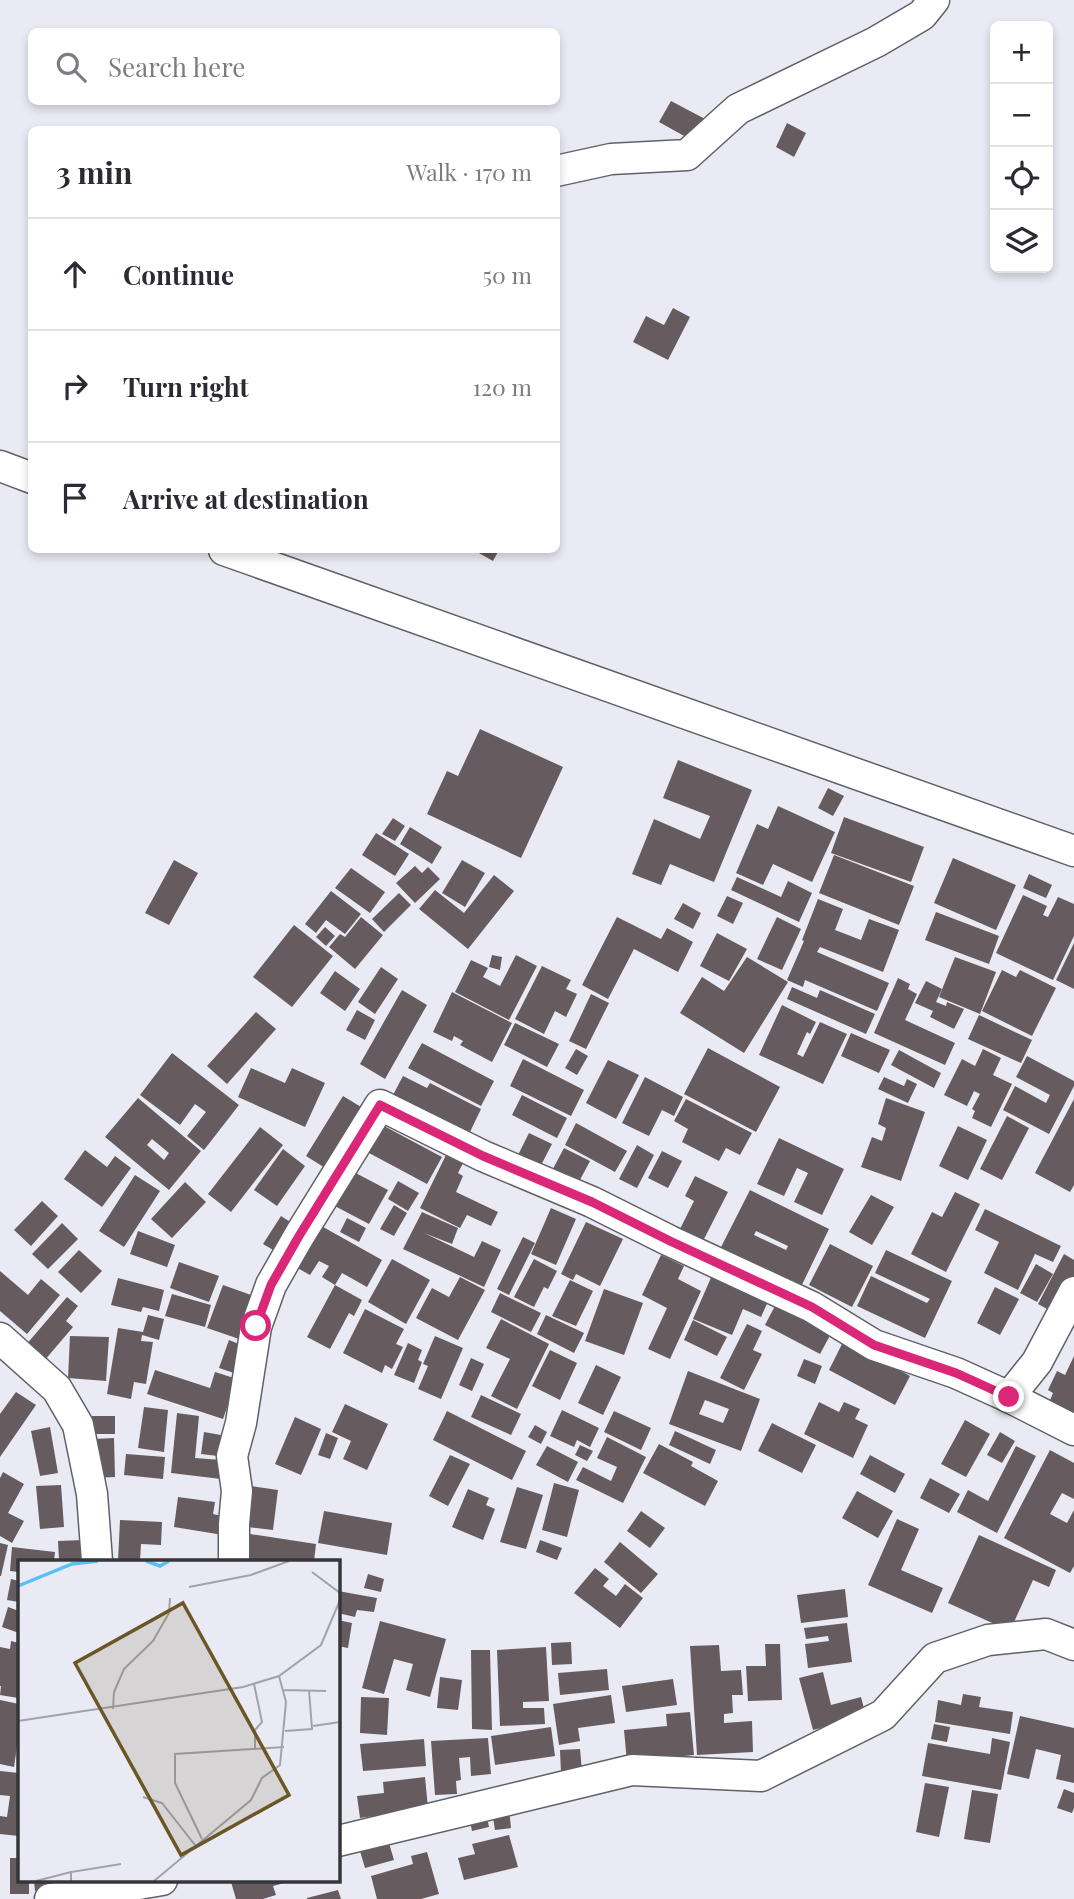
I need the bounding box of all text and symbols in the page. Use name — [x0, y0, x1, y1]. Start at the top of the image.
map controls — [990, 21, 1053, 273]
button: + — [990, 21, 1053, 84]
search box — [28, 28, 560, 105]
icon: search — [52, 48, 90, 86]
text: Search here — [108, 49, 245, 84]
button: − — [990, 84, 1053, 147]
button: locate — [990, 147, 1053, 210]
text: 3 min — [56, 152, 132, 192]
text: Walk · 170 m — [407, 156, 532, 187]
button: layers — [990, 210, 1053, 273]
icon: ahead — [56, 255, 94, 293]
text: Continue — [123, 257, 234, 292]
text: 50 m — [483, 259, 532, 290]
icon: right — [56, 367, 94, 405]
text: Turn right — [123, 369, 249, 404]
text: 120 m — [473, 371, 532, 402]
icon: arrive — [56, 479, 94, 517]
text: Arrive at destination — [123, 481, 369, 516]
route start — [240, 1310, 271, 1341]
route end — [993, 1381, 1024, 1412]
inset map — [18, 1560, 340, 1882]

